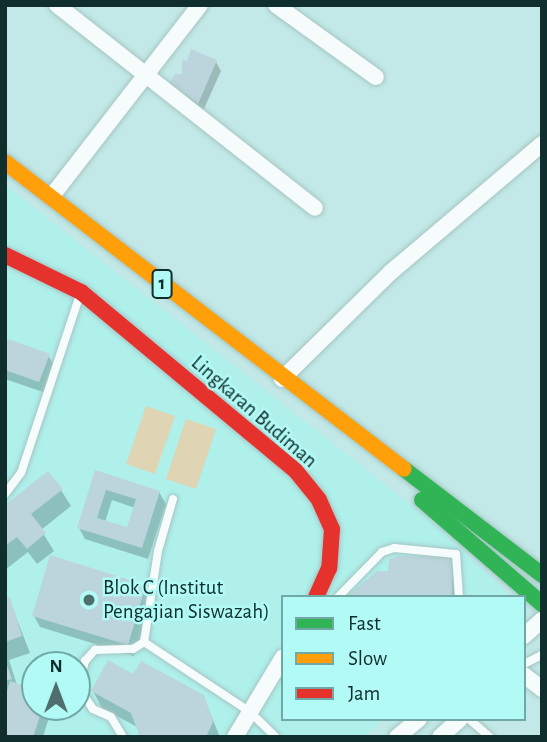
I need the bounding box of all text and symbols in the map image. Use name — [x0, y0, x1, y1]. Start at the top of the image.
road number: 1 — [152, 268, 172, 300]
street label: Lingkaran Budiman — [186, 350, 322, 474]
place label: Blok C (Institut Pengajian Siswazah) — [103, 575, 270, 625]
marker: Blok C (Institut Pengajian Siswazah) — [81, 592, 97, 608]
legend — [281, 595, 526, 721]
text: Fast — [348, 613, 381, 634]
text: Slow — [348, 648, 387, 669]
north arrow — [21, 651, 91, 721]
text: N — [49, 657, 63, 676]
text: Jam — [348, 683, 380, 704]

